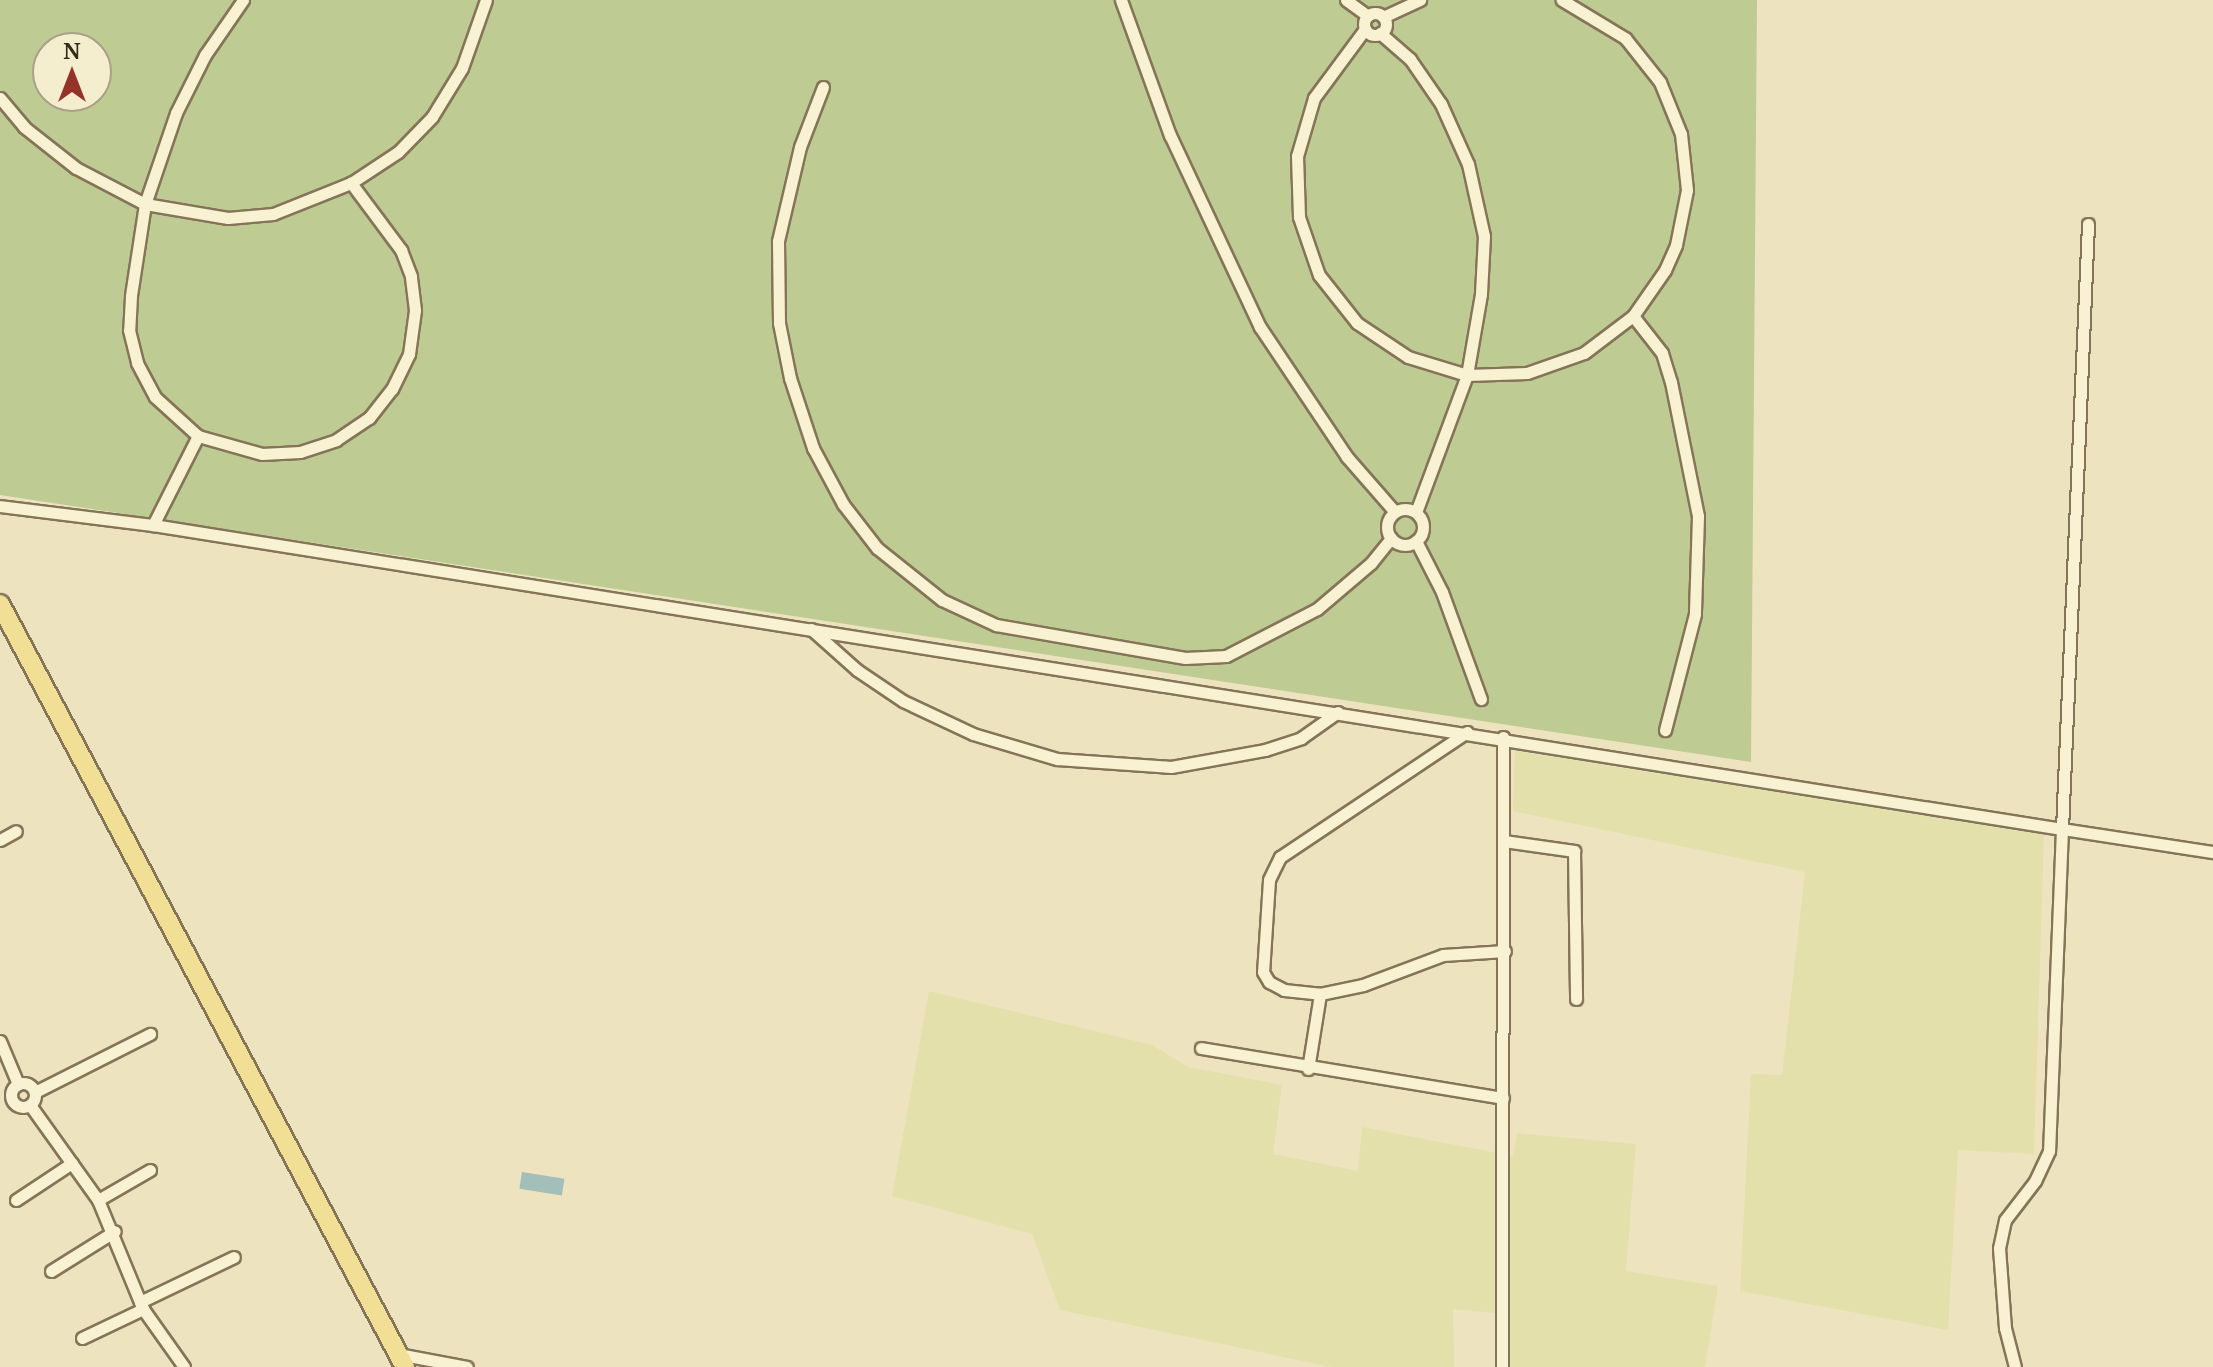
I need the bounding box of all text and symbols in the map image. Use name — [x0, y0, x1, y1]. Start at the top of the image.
north arrow — [32, 32, 112, 112]
text: N — [63, 35, 81, 65]

